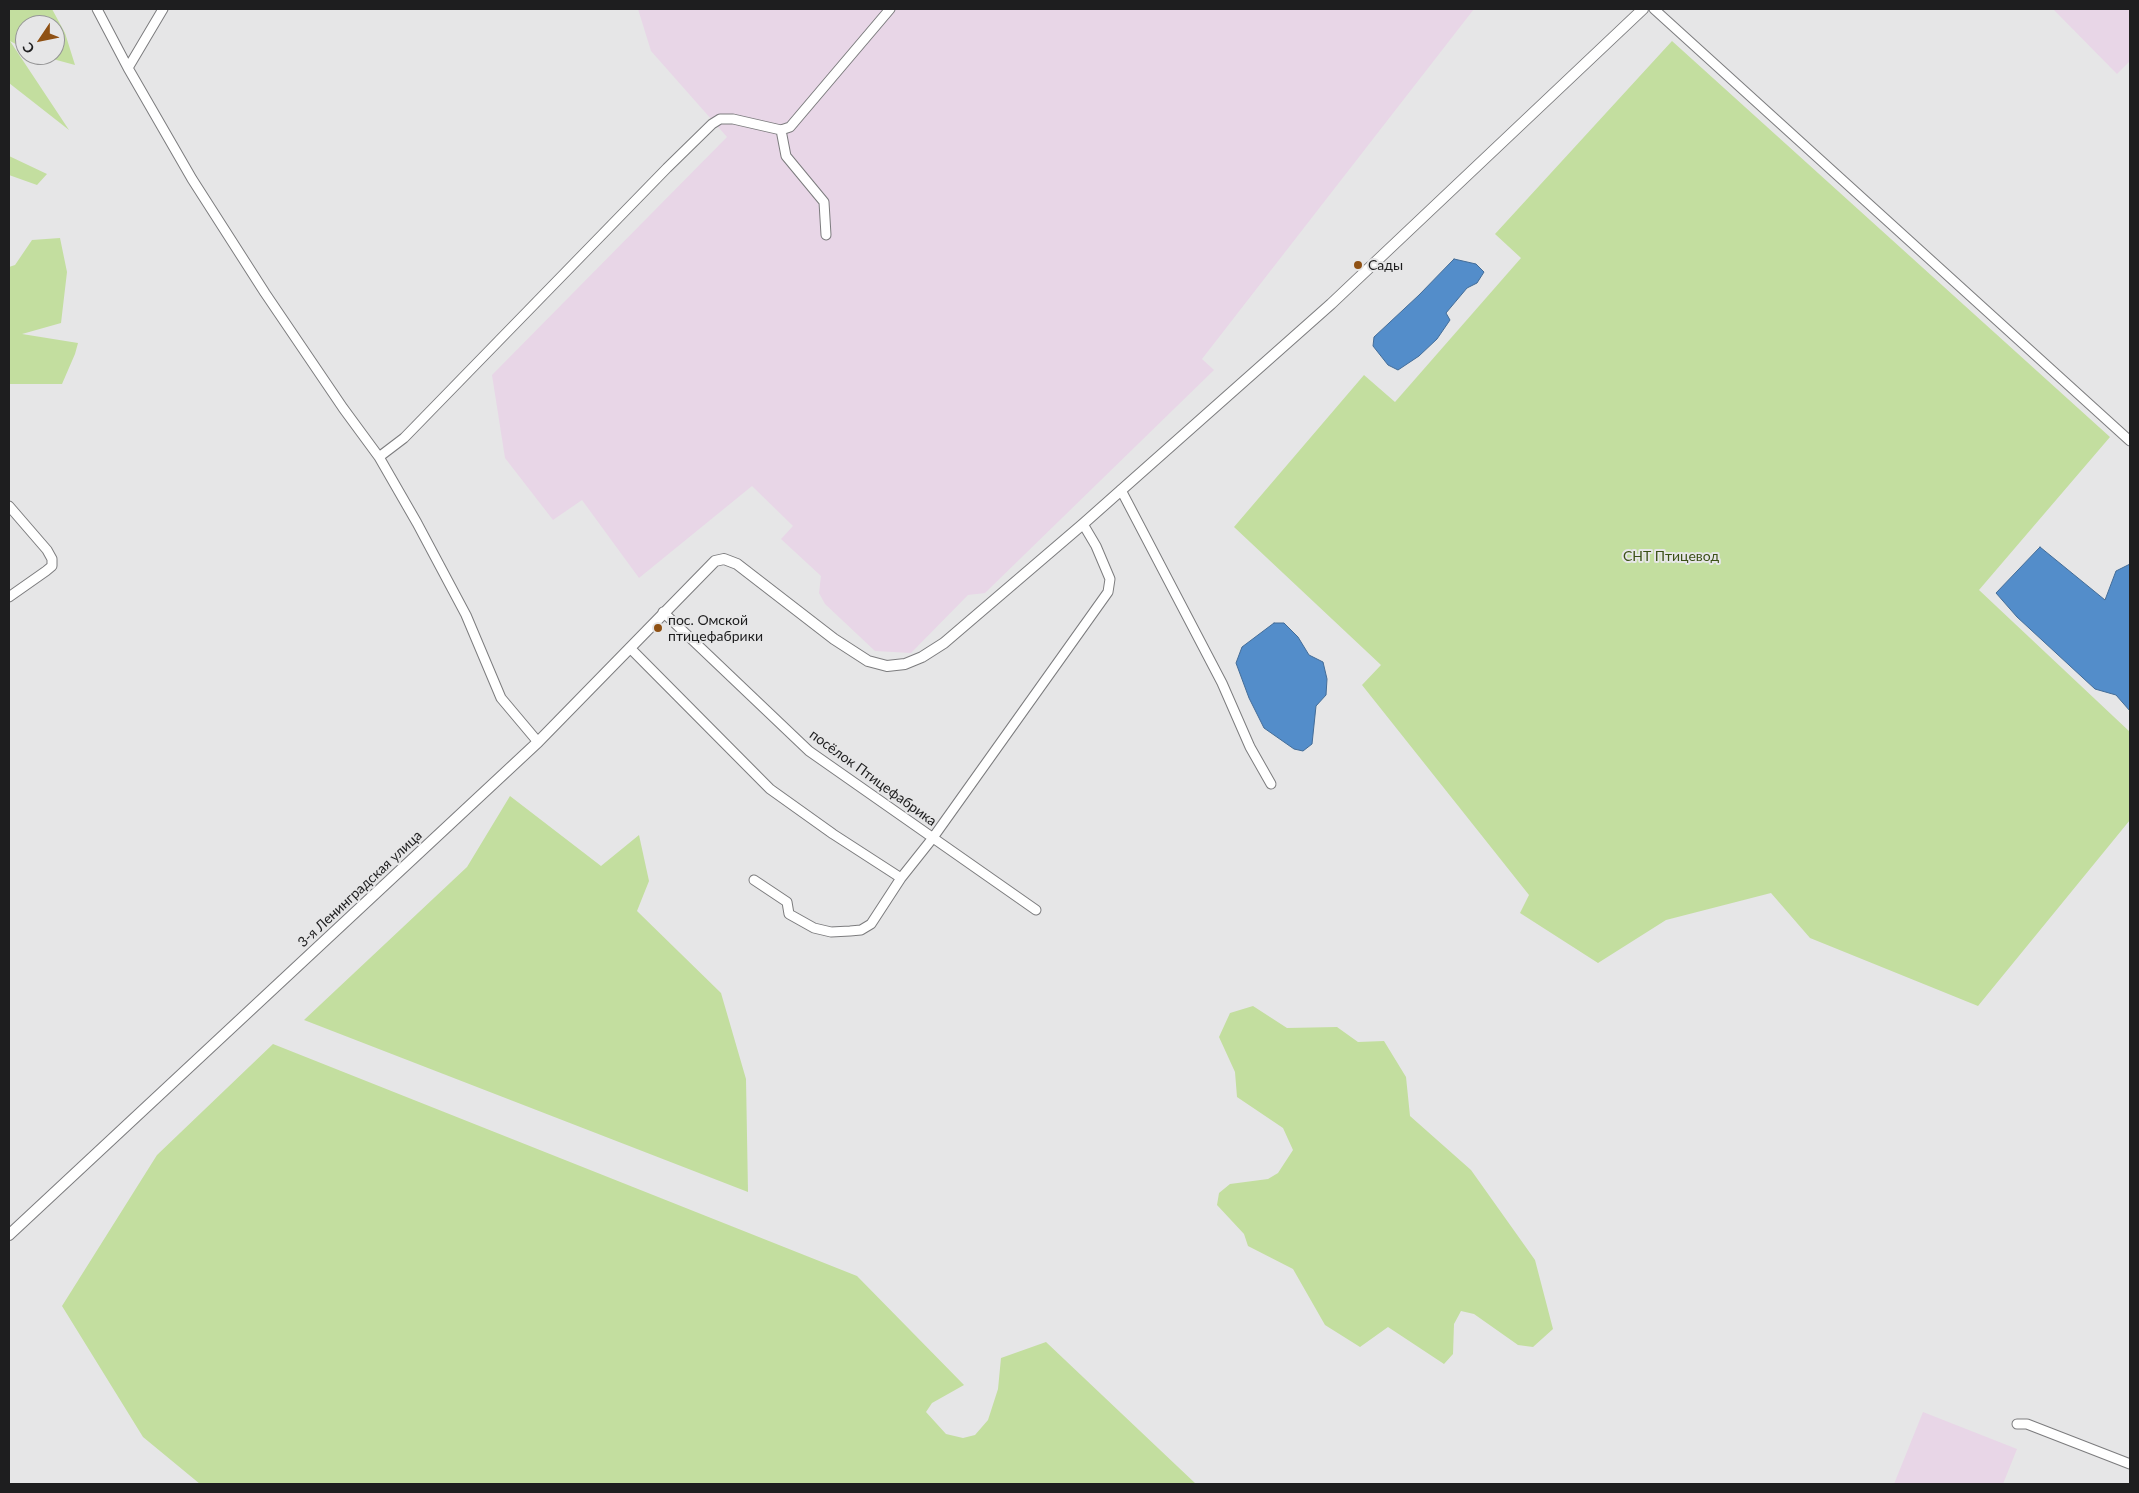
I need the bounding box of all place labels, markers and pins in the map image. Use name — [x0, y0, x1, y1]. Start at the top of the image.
place label: Сады — [1368, 257, 1403, 273]
marker: Сады — [1352, 259, 1364, 271]
place label: пос. Омской птицефабрики — [668, 612, 763, 644]
marker: пос. Омской птицефабрики — [652, 622, 664, 634]

